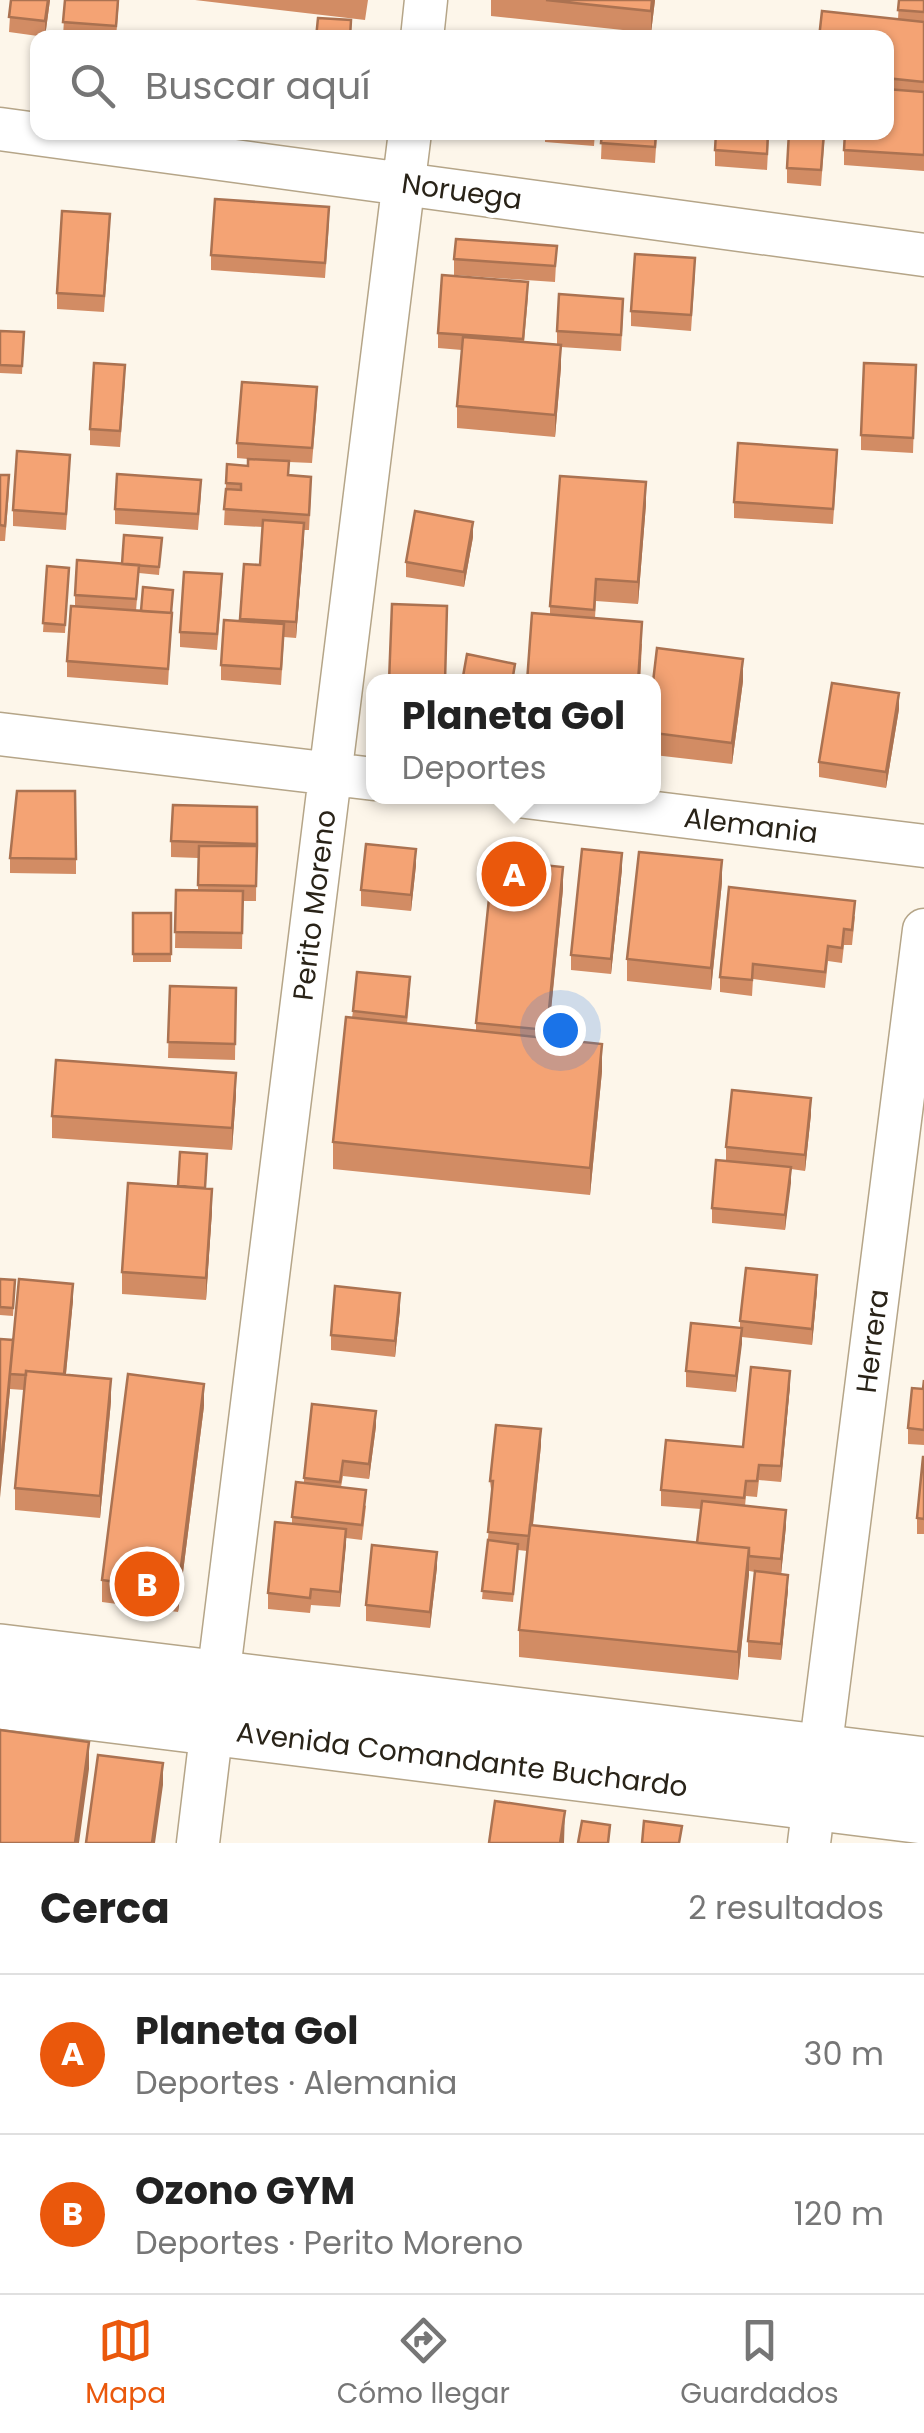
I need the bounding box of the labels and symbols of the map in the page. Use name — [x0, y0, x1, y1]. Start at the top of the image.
street label: Noruega — [399, 164, 525, 219]
street label: Alemania — [682, 798, 820, 853]
street label: Perito Moreno — [283, 807, 346, 1003]
pin: A — [482, 836, 546, 912]
your location — [535, 1005, 586, 1056]
street label: Herrera — [847, 1287, 898, 1395]
pin: B — [114, 1546, 180, 1622]
street label: Avenida Comandante Buchardo — [234, 1712, 690, 1807]

